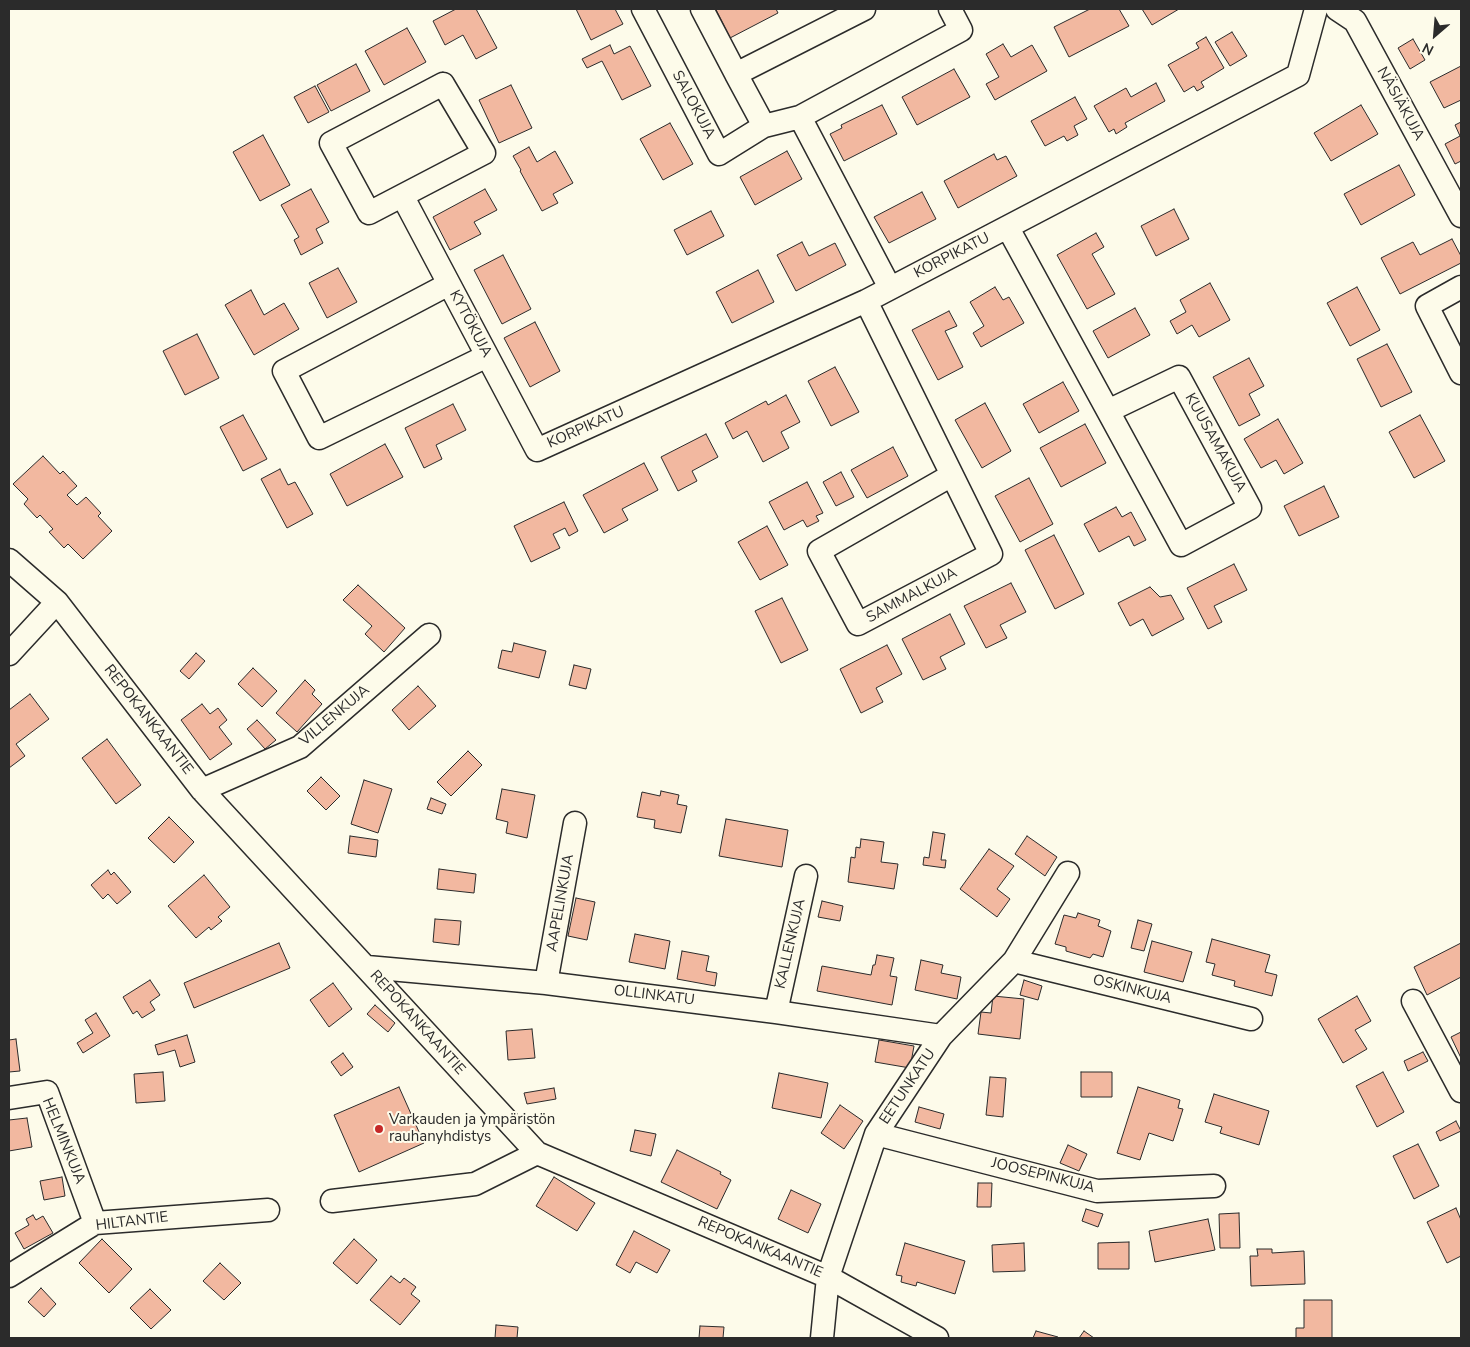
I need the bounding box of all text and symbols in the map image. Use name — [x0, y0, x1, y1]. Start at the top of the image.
north arrow — [1410, 10, 1460, 60]
text: N — [1419, 38, 1437, 60]
street label: NÄSIÄKUJA — [1372, 64, 1428, 144]
street label: SALOKUJA — [668, 68, 718, 142]
street label: KORPIKATU — [911, 229, 993, 283]
street label: KYTÖKUJA — [445, 287, 495, 361]
street label: KUUSAMAKUJA — [1180, 390, 1250, 496]
street label: KORPIKATU — [545, 403, 627, 453]
street label: SAMMALKUJA — [863, 564, 961, 628]
street label: REPOKANKAANTIE — [100, 662, 196, 778]
street label: VILLENKUJA — [296, 682, 374, 750]
street label: AAPELINKUJA — [544, 853, 578, 953]
street label: KALLENKUJA — [772, 897, 810, 991]
street label: REPOKANKAANTIE — [365, 967, 469, 1079]
street label: OSKINKUJA — [1091, 972, 1173, 1008]
street label: OLLINKATU — [612, 982, 696, 1010]
street label: EETUNKATU — [876, 1046, 940, 1128]
street label: HELMINKUJA — [37, 1095, 89, 1187]
place label: Varkauden ja ympäristön rauhanyhdistys — [389, 1111, 555, 1146]
marker: Varkauden ja ympäristön rauhanyhdistys — [373, 1123, 385, 1135]
street label: JOOSEPINKUJA — [989, 1154, 1097, 1198]
street label: HILTANTIE — [95, 1209, 169, 1235]
street label: REPOKANKAANTIE — [695, 1213, 825, 1283]

